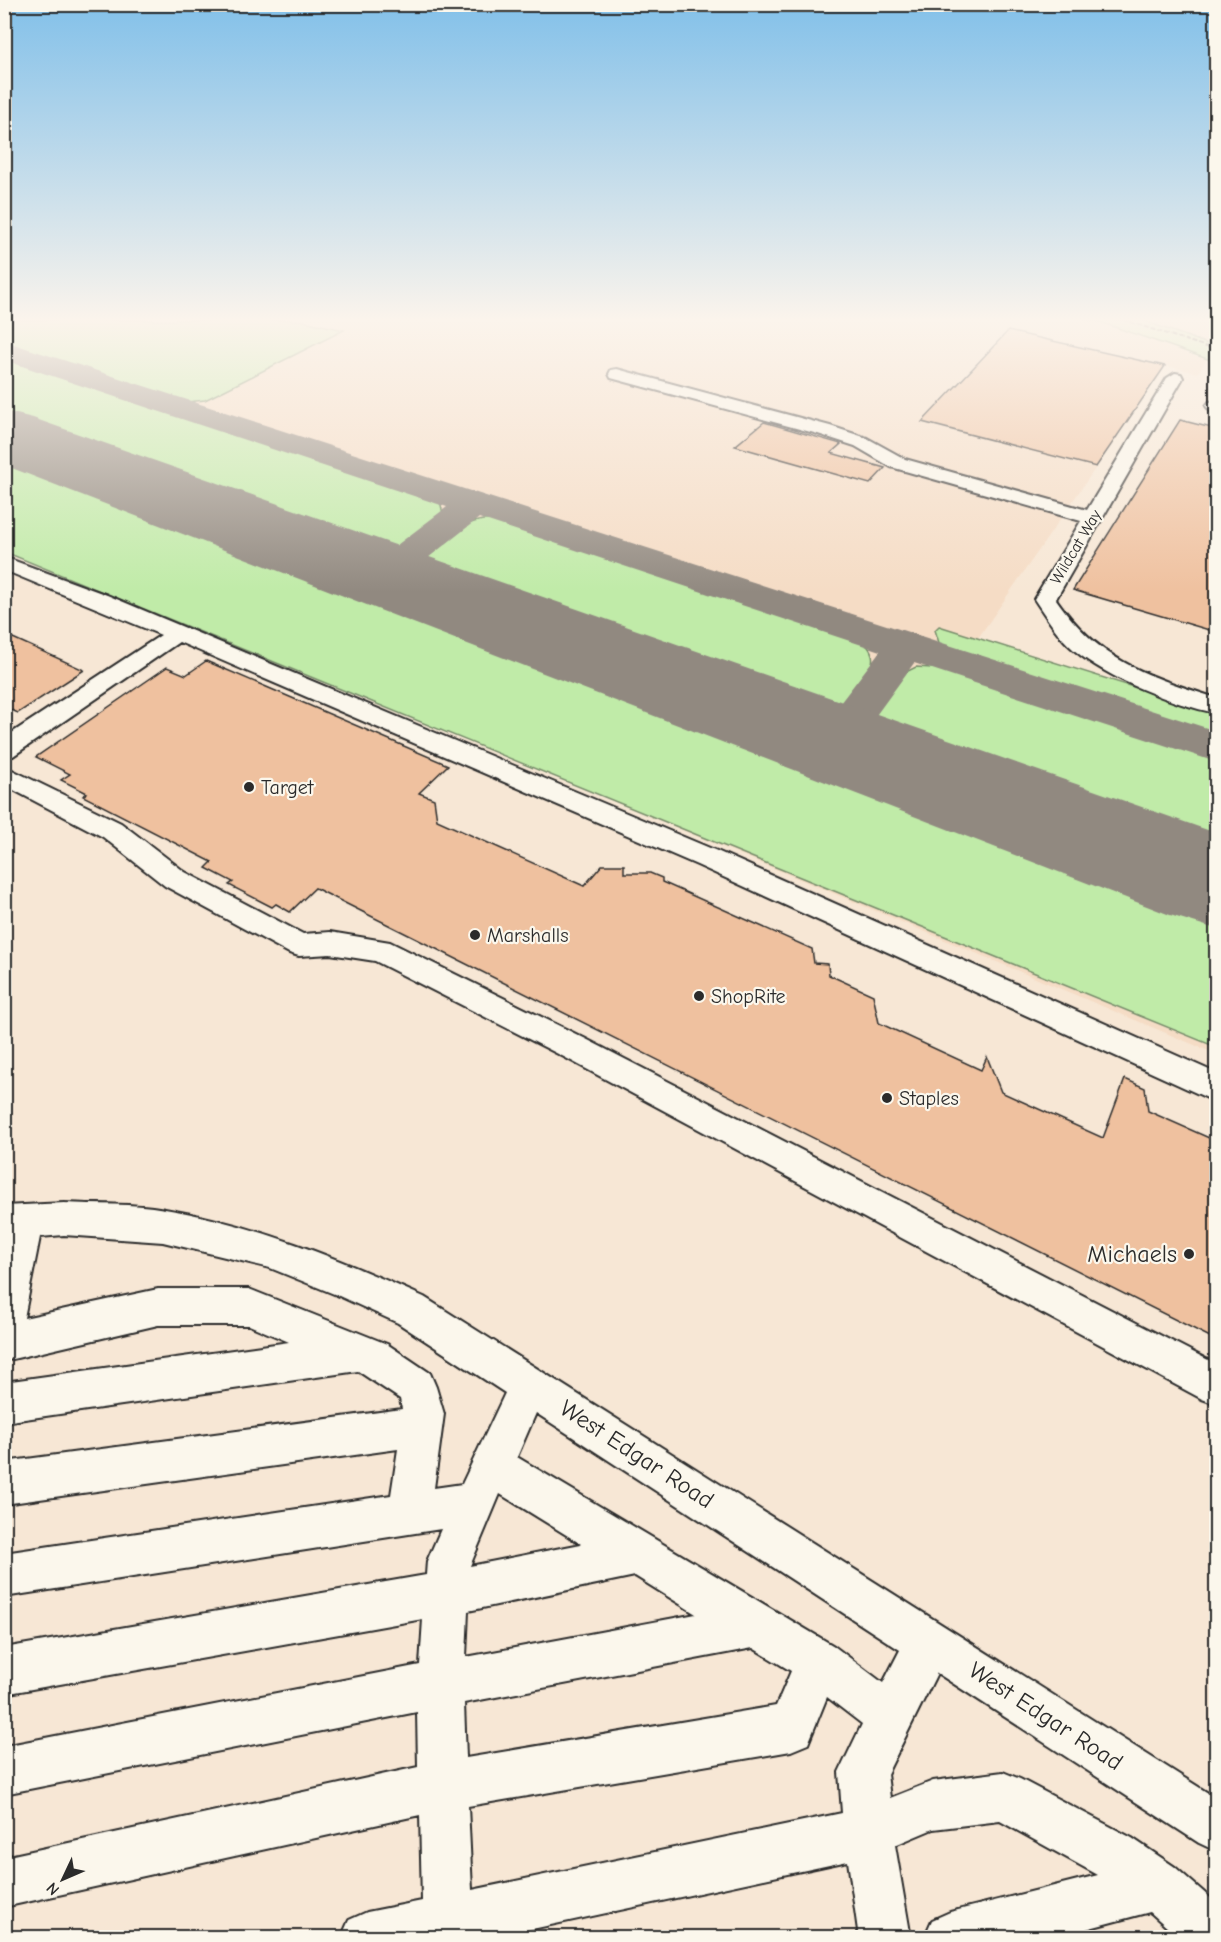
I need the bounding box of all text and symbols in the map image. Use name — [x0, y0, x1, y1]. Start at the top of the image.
street label: Wildcat Way — [1047, 506, 1106, 587]
place label: Target — [261, 776, 315, 799]
marker: Target — [242, 780, 256, 794]
place label: Marshalls — [487, 924, 568, 947]
marker: Marshalls — [468, 928, 482, 942]
place label: ShopRite — [711, 985, 786, 1008]
marker: ShopRite — [692, 989, 706, 1003]
place label: Staples — [899, 1087, 959, 1110]
marker: Staples — [880, 1091, 894, 1105]
place label: Michaels — [1087, 1240, 1177, 1268]
marker: Michaels — [1182, 1247, 1196, 1261]
street label: West Edgar Road — [555, 1394, 719, 1514]
street label: West Edgar Road — [964, 1656, 1128, 1776]
north arrow — [33, 1849, 93, 1909]
text: N — [43, 1879, 63, 1899]

